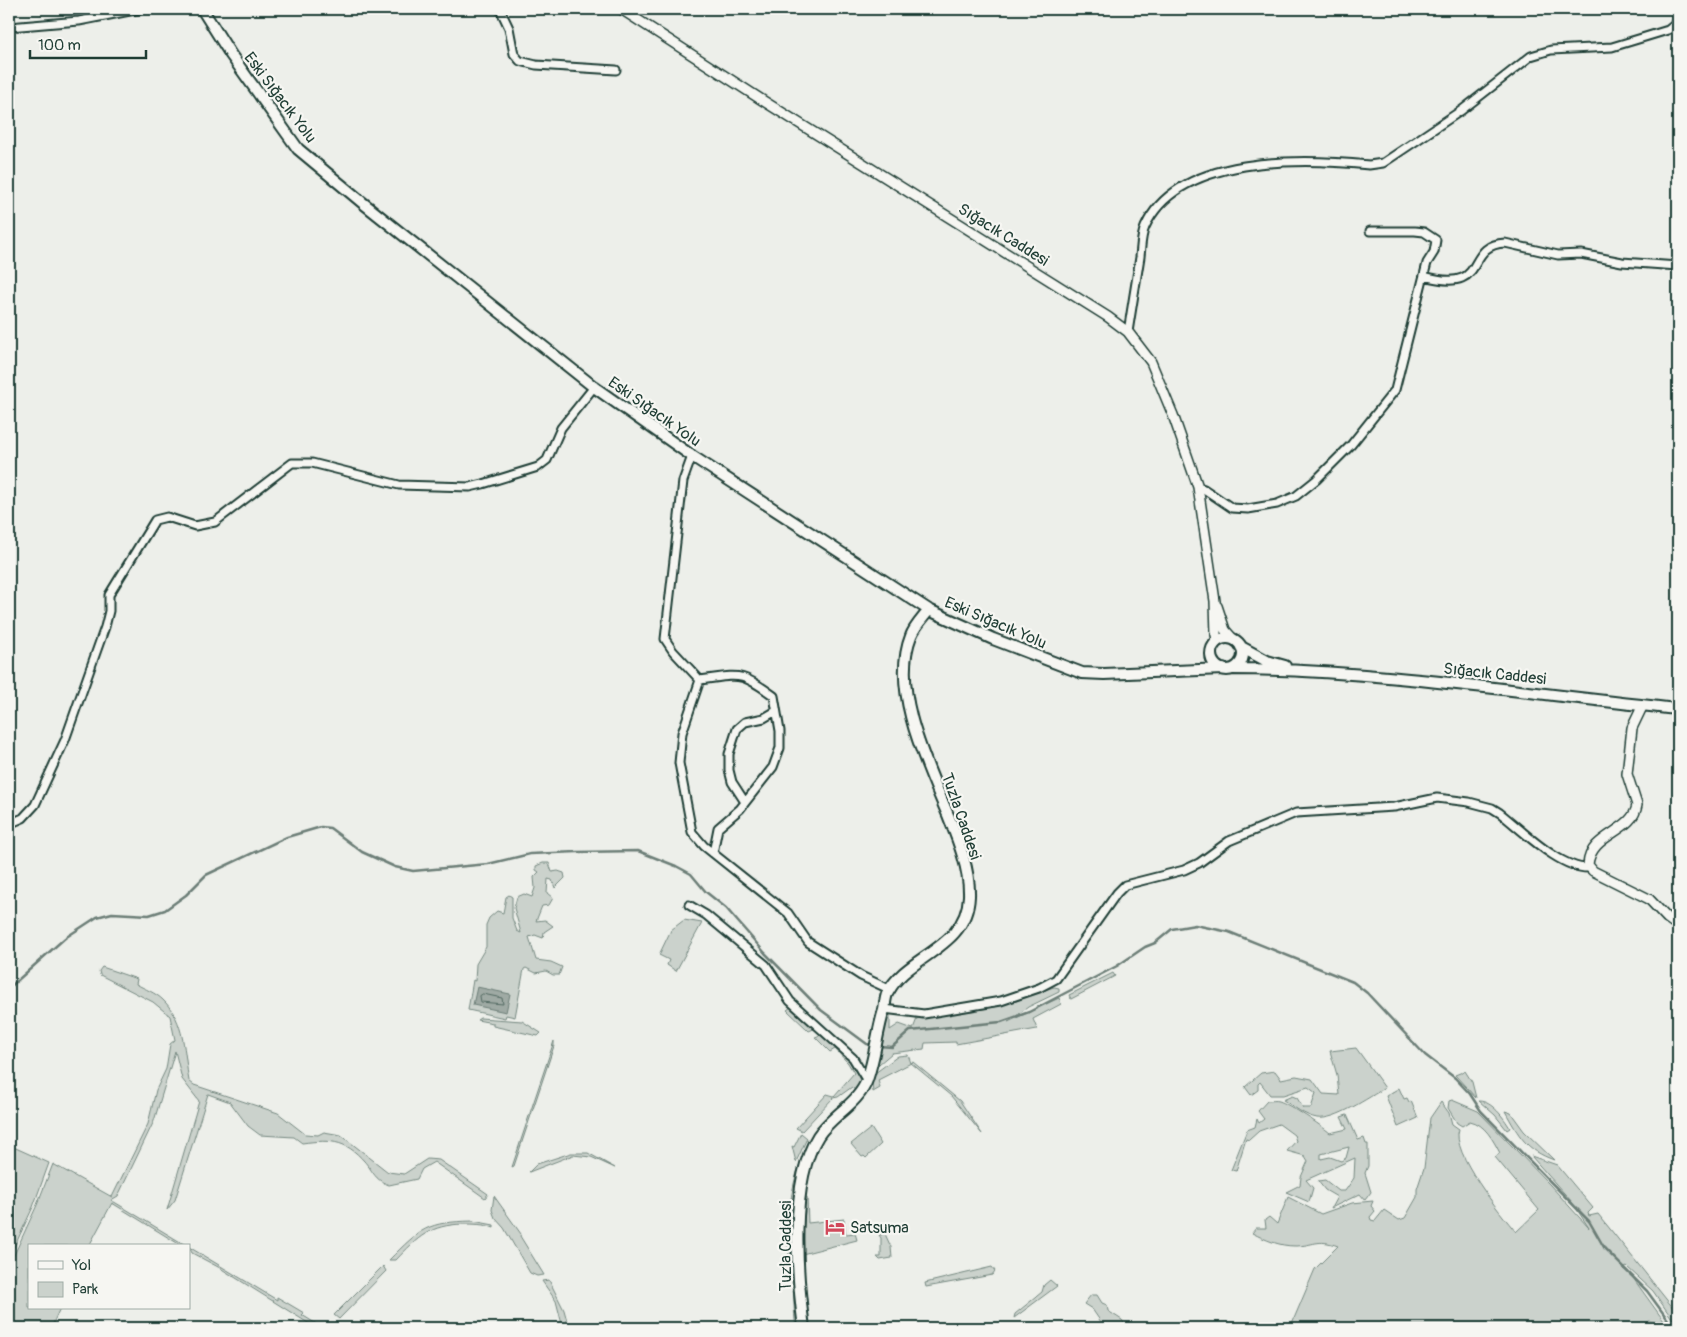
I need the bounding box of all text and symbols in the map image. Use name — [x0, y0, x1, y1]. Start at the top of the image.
scale bar — [30, 28, 146, 60]
text: 100 m — [38, 36, 81, 55]
street label: Eski Sığacık Yolu — [239, 48, 321, 147]
street label: Sığacık Caddesi — [954, 199, 1053, 271]
street label: Eski Sığacık Yolu — [604, 372, 705, 451]
street label: Eski Sığacık Yolu — [942, 592, 1050, 653]
street label: Sığacık Caddesi — [1443, 659, 1547, 689]
street label: Tuzla Caddesi — [937, 770, 985, 863]
street label: Tuzla Caddesi — [776, 1201, 796, 1291]
hotel icon: Satsuma — [824, 1216, 846, 1238]
place label: Satsuma — [850, 1218, 909, 1238]
legend — [28, 1244, 190, 1310]
text: Yol — [71, 1256, 91, 1275]
text: Park — [72, 1280, 99, 1299]

